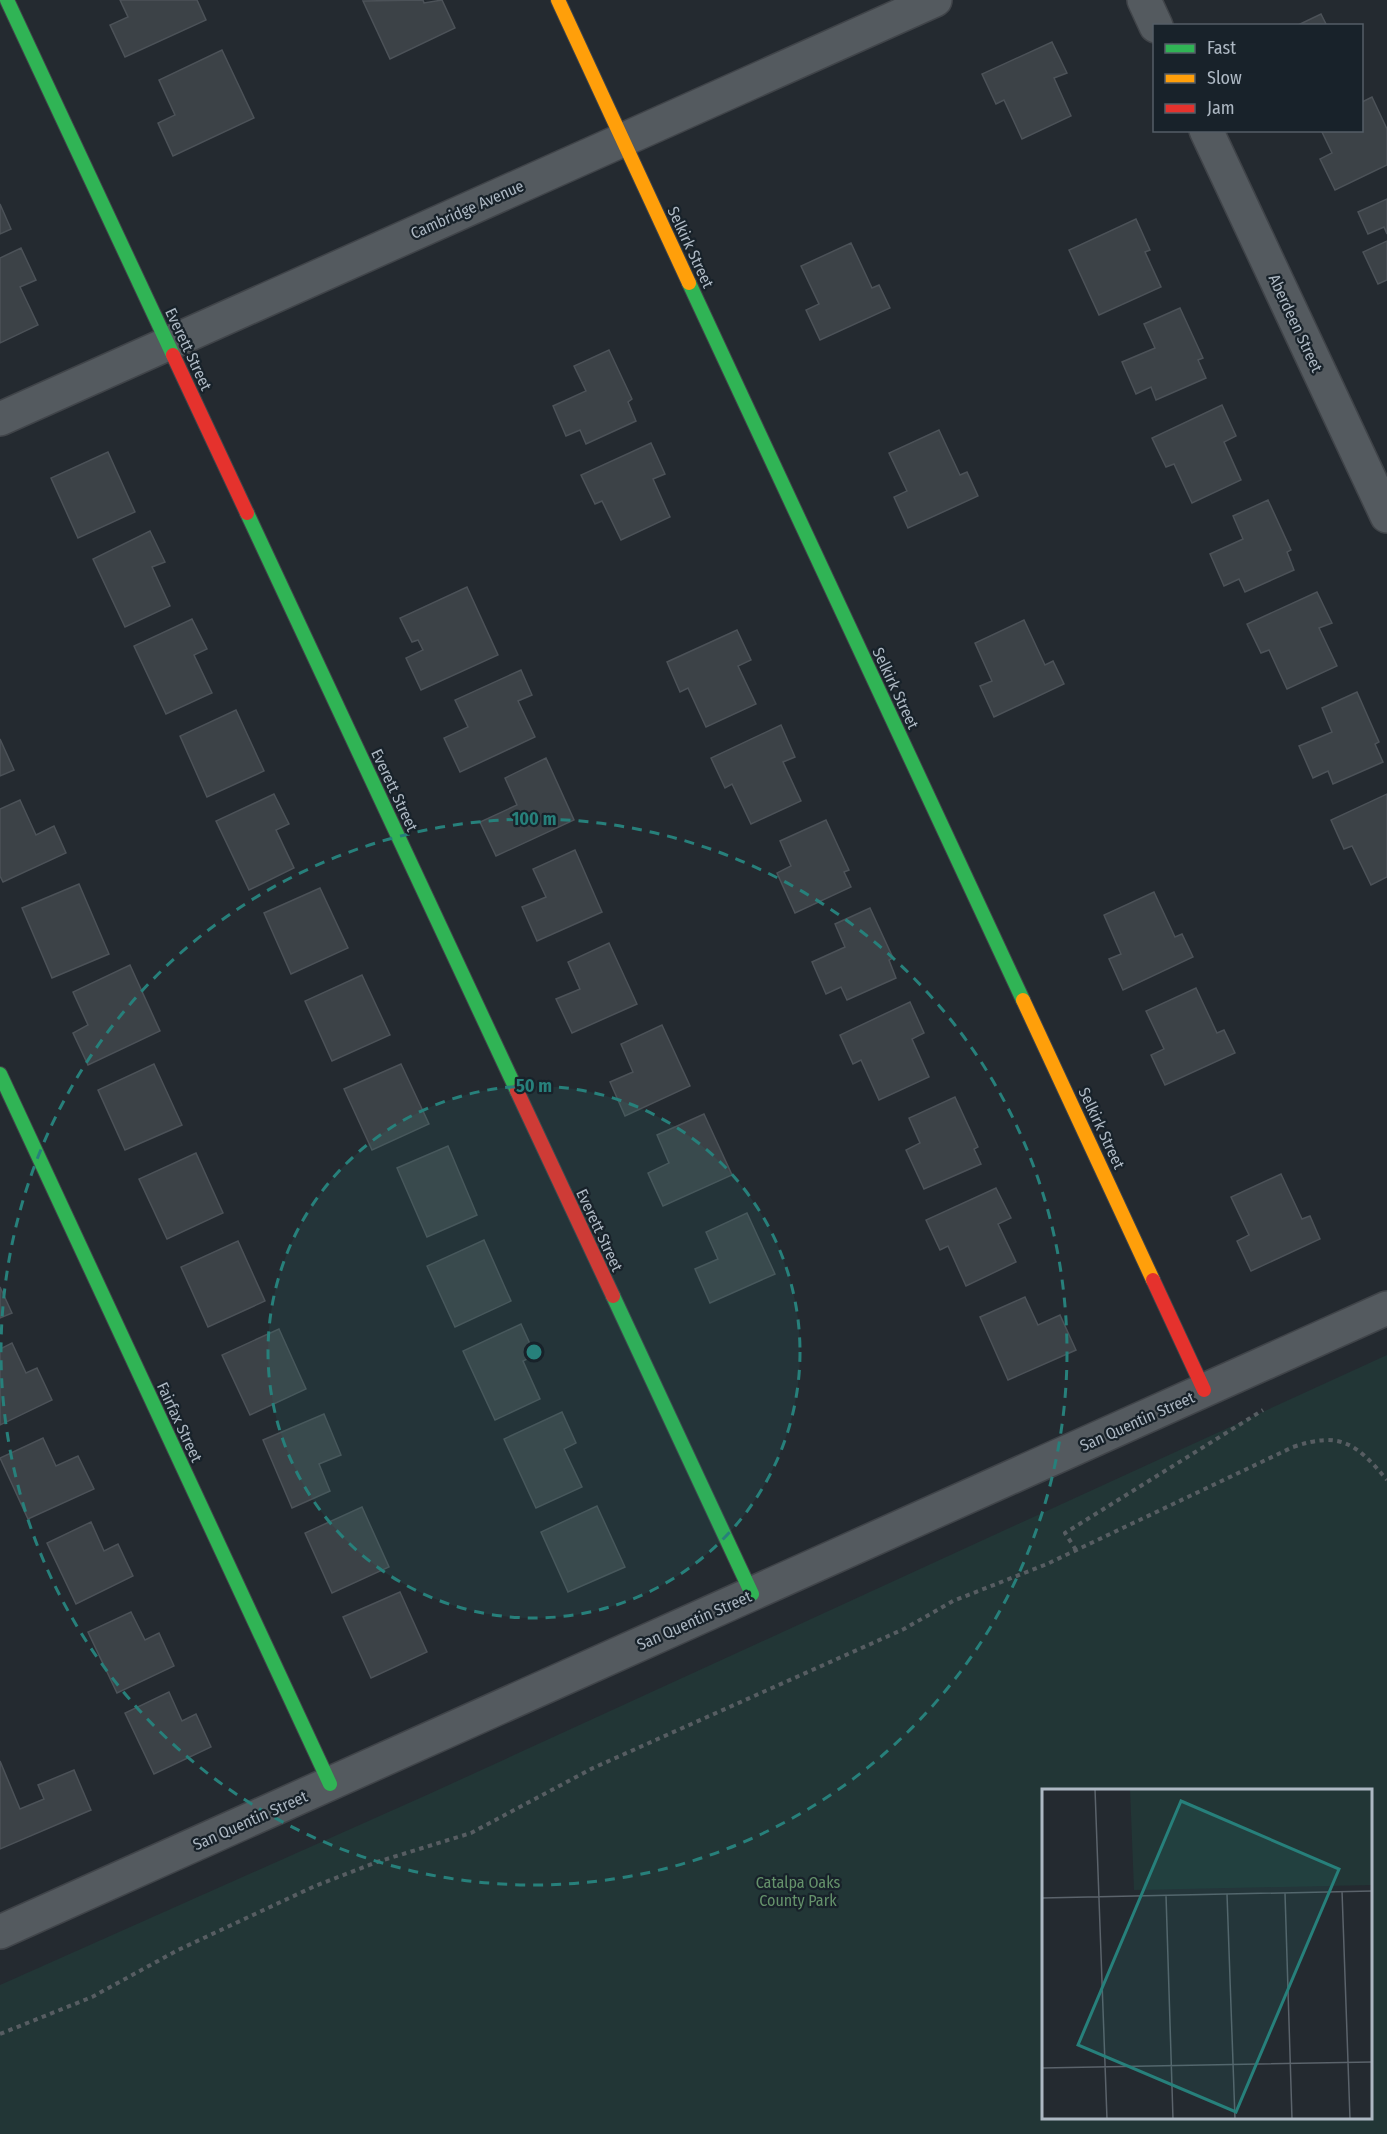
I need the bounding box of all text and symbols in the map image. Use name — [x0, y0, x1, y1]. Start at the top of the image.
legend — [1153, 24, 1363, 132]
text: Fast — [1207, 37, 1236, 59]
text: Slow — [1207, 67, 1242, 89]
text: Jam — [1207, 97, 1235, 119]
street label: Cambridge Avenue — [408, 176, 527, 243]
street label: Selkirk Street — [663, 203, 718, 292]
street label: Aberdeen Street — [1265, 271, 1327, 376]
street label: Everett Street — [161, 305, 216, 394]
street label: Selkirk Street — [868, 644, 923, 733]
street label: Everett Street — [367, 746, 422, 835]
text: 100 m — [512, 808, 556, 830]
text: 50 m — [516, 1075, 552, 1097]
street label: Selkirk Street — [1074, 1084, 1129, 1173]
street label: Everett Street — [572, 1186, 627, 1275]
centre of rings — [524, 1342, 544, 1362]
street label: Fairfax Street — [153, 1379, 207, 1466]
street label: San Quentin Street — [1077, 1387, 1198, 1455]
street label: San Quentin Street — [634, 1586, 755, 1654]
street label: San Quentin Street — [190, 1786, 311, 1854]
inset map — [1042, 1789, 1372, 2119]
park label: Catalpa Oaks County Park — [756, 1873, 841, 1910]

